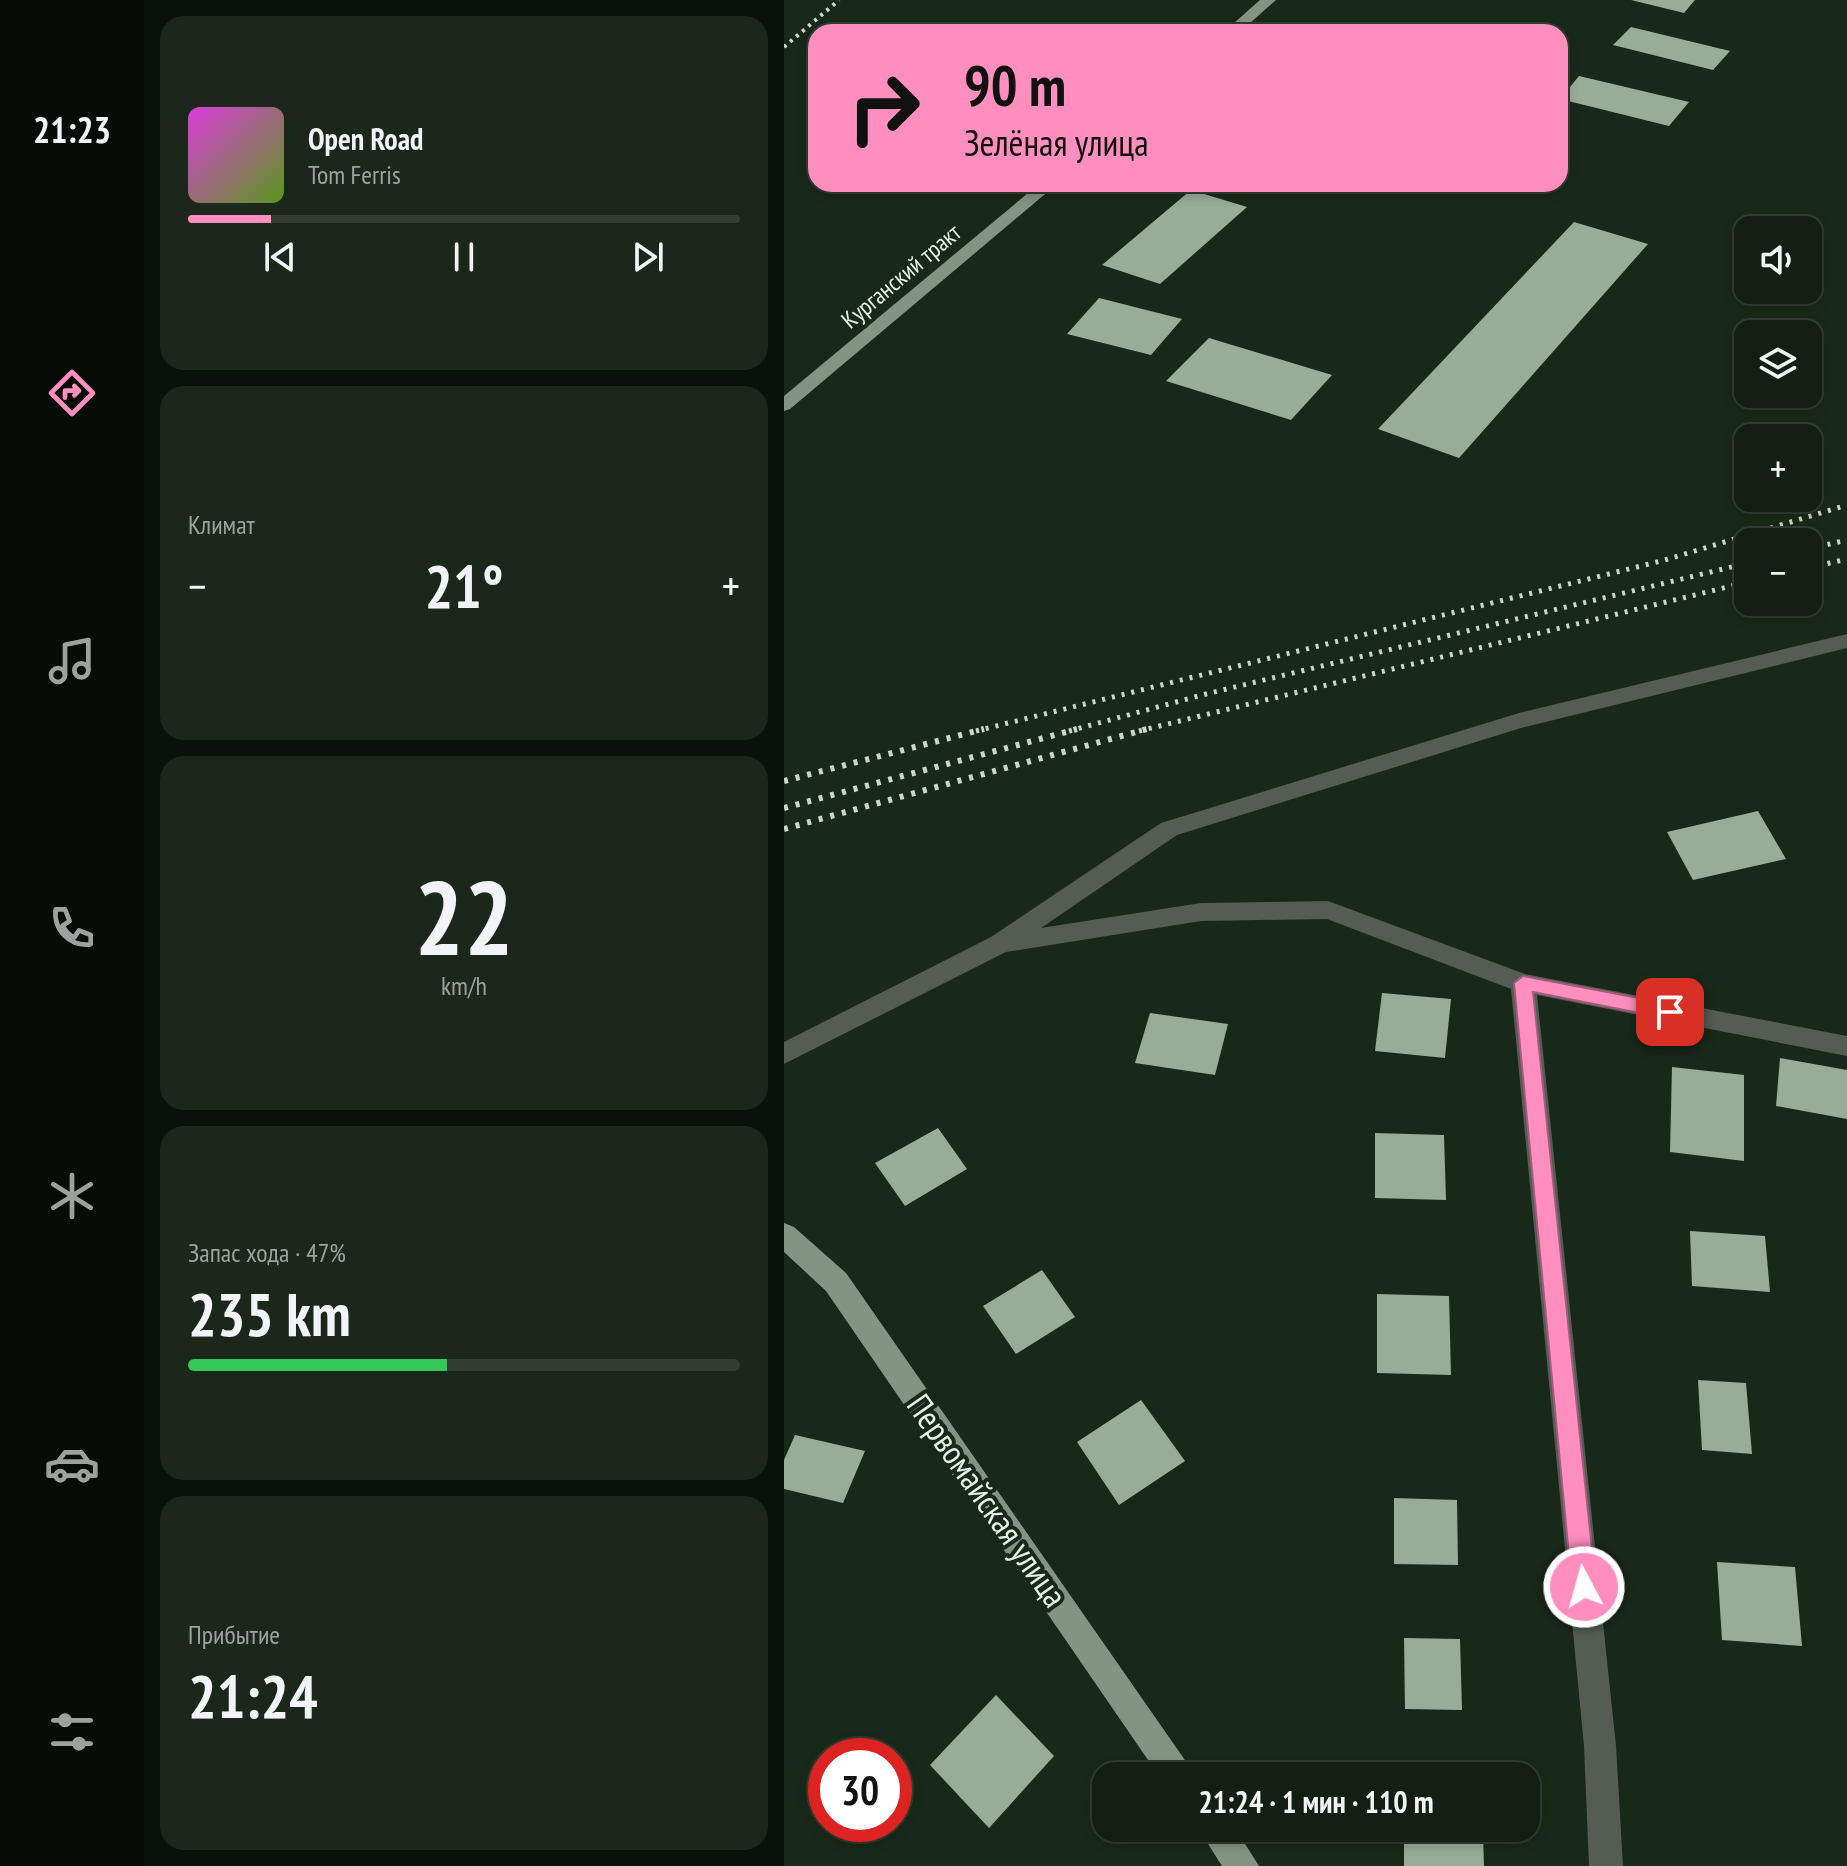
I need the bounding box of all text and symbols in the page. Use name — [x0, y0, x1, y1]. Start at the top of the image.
text: 90 m — [964, 49, 1066, 121]
icon: right — [832, 56, 936, 160]
text: 21:23 — [33, 106, 111, 153]
text: Open Road — [308, 119, 423, 158]
text: Зелёная улица — [964, 119, 1149, 166]
text: Tom Ferris — [308, 158, 401, 191]
map controls — [1734, 216, 1822, 616]
button: sound — [1734, 216, 1822, 304]
street label: Курганский тракт — [835, 217, 967, 335]
icon: previous — [258, 235, 302, 279]
icon: pause — [442, 235, 486, 279]
icon: next — [626, 235, 670, 279]
button: layers — [1734, 320, 1822, 408]
icon: directions — [44, 365, 100, 421]
button: + — [1734, 424, 1822, 512]
text: Климат — [188, 508, 255, 541]
button: − — [1734, 528, 1822, 616]
text: 21° — [424, 547, 504, 625]
text: − — [188, 557, 206, 614]
text: + — [722, 557, 740, 614]
icon: music — [44, 633, 100, 689]
text: 22 — [414, 849, 514, 984]
icon: phone — [44, 900, 100, 956]
text: km/h — [441, 969, 487, 1002]
pin — [1636, 978, 1704, 1046]
icon: arrive — [1648, 990, 1692, 1034]
icon: climate — [44, 1168, 100, 1224]
text: Запас хода · 47% — [188, 1236, 346, 1269]
text: 235 km — [188, 1275, 351, 1353]
street label: Первомайская улица — [898, 1385, 1078, 1615]
icon: car — [44, 1436, 100, 1492]
position arrow — [1542, 1545, 1626, 1629]
text: Прибытие — [188, 1618, 280, 1651]
text: 21:24 — [188, 1657, 318, 1735]
icon: filters — [44, 1704, 100, 1760]
speed limit sign: 30 — [808, 1738, 912, 1842]
text: 21:24 · 1 мин · 110 m — [1198, 1782, 1434, 1821]

